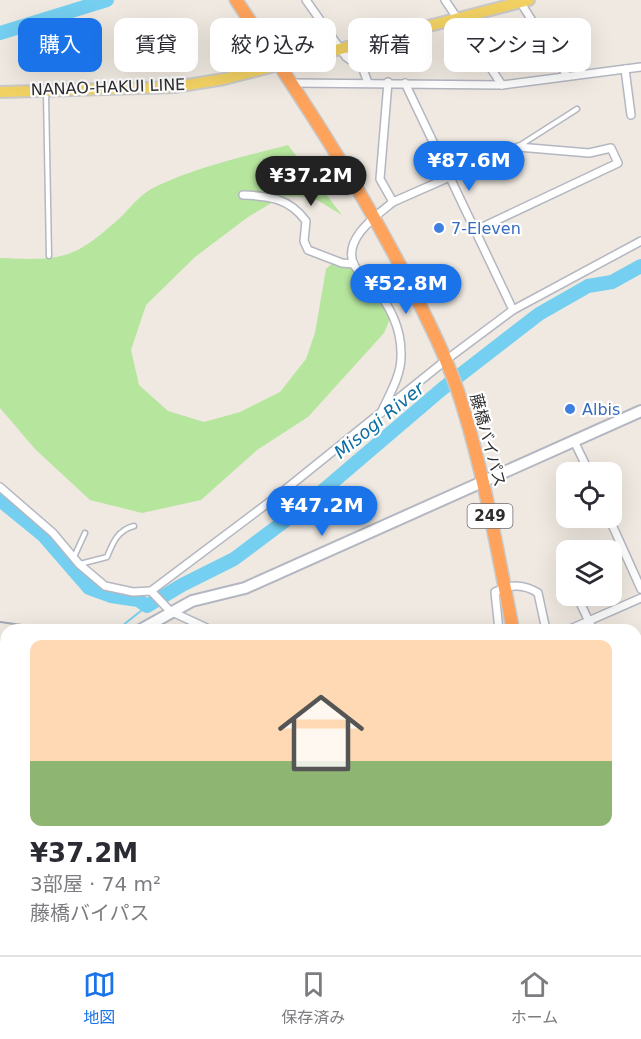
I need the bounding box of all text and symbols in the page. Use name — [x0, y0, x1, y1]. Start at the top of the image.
chip: 購入 — [18, 18, 102, 72]
chip: 賃貸 — [114, 18, 198, 72]
chip: 絞り込み — [210, 18, 336, 72]
chip: 新着 — [348, 18, 432, 72]
chip: マンション — [444, 18, 591, 72]
street label: NANAO-HAKUI LINE — [30, 75, 186, 99]
pin: ¥87.6M — [420, 141, 518, 192]
text: ¥87.6M — [427, 148, 511, 172]
pin: ¥37.2M — [262, 156, 360, 207]
text: ¥37.2M — [269, 163, 353, 187]
place label: 7-Eleven — [451, 219, 521, 238]
marker: 7-Eleven — [432, 221, 446, 235]
pin: ¥52.8M — [357, 264, 455, 315]
text: ¥52.8M — [364, 271, 448, 295]
water label: Misogi River — [330, 376, 429, 463]
street label: 藤橋バイパス — [466, 391, 510, 489]
place label: Albis — [582, 400, 620, 419]
marker: Albis — [563, 402, 577, 416]
map controls — [556, 462, 622, 606]
button: locate — [556, 462, 622, 528]
pin: ¥47.2M — [273, 486, 371, 537]
text: ¥47.2M — [280, 493, 364, 517]
road number: 249 — [468, 504, 512, 528]
button: layers — [556, 540, 622, 606]
icon: home — [267, 679, 375, 787]
text: ¥37.2M — [30, 838, 138, 868]
text: 3部屋 · 74 m² — [30, 872, 161, 896]
text: 藤橋バイパス — [30, 901, 150, 925]
tab: 地図 — [83, 968, 116, 1028]
tab: 保存済み — [281, 968, 345, 1028]
tab: ホーム — [511, 968, 558, 1028]

